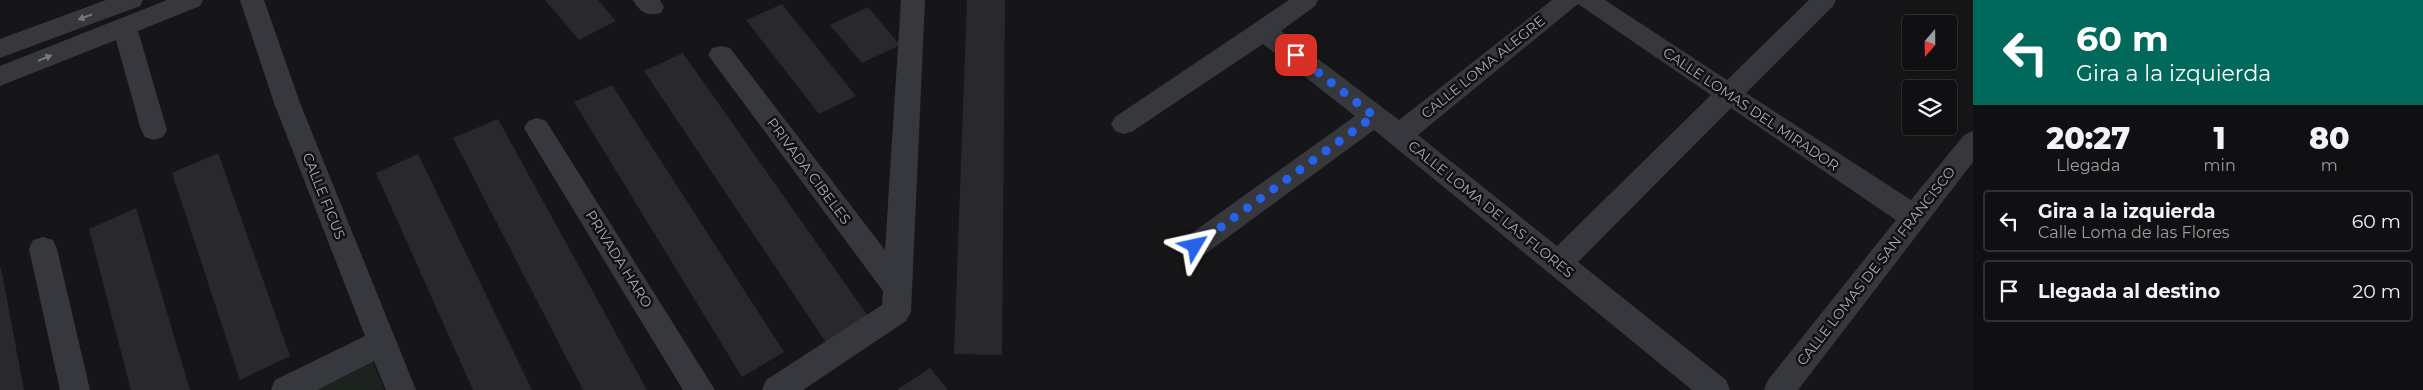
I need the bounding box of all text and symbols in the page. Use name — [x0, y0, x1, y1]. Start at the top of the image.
street label: CALLE LOMA ALEGRE — [1417, 12, 1549, 122]
one-way arrow — [77, 13, 92, 21]
north arrow — [1902, 15, 1958, 70]
map controls — [1902, 15, 1957, 135]
text: 60 m — [2076, 17, 2169, 60]
icon: left — [1993, 20, 2058, 85]
pin — [1275, 34, 1317, 76]
icon: arrive — [1282, 41, 1310, 69]
street label: CALLE LOMAS DEL MIRADOR — [1659, 43, 1843, 175]
one-way arrow — [38, 53, 52, 61]
text: Gira a la izquierda — [2076, 60, 2271, 87]
button: layers — [1902, 80, 1957, 135]
street label: PRIVADA CIBELES — [763, 114, 855, 228]
text: 20:27 — [2046, 120, 2130, 157]
text: 1 — [2214, 120, 2226, 157]
text: 80 — [2309, 120, 2350, 157]
street label: CALLE LOMA DE LAS FLORES — [1404, 137, 1578, 281]
street label: CALLE FICUS — [298, 150, 350, 242]
text: Llegada — [2056, 156, 2120, 175]
text: min — [2204, 156, 2236, 175]
text: m — [2321, 156, 2338, 175]
street label: CALLE LOMAS DE SAN FRANCISCO — [1793, 163, 1959, 369]
text: Gira a la izquierda — [2038, 200, 2216, 223]
street label: PRIVADA HARO — [582, 207, 656, 311]
icon: left — [1995, 207, 2023, 235]
text: 60 m — [2352, 210, 2401, 233]
position arrow — [1168, 219, 1220, 271]
text: Calle Loma de las Flores — [2038, 223, 2230, 242]
icon: arrive — [1995, 277, 2023, 305]
text: Llegada al destino — [2038, 280, 2220, 303]
text: 20 m — [2353, 280, 2401, 303]

